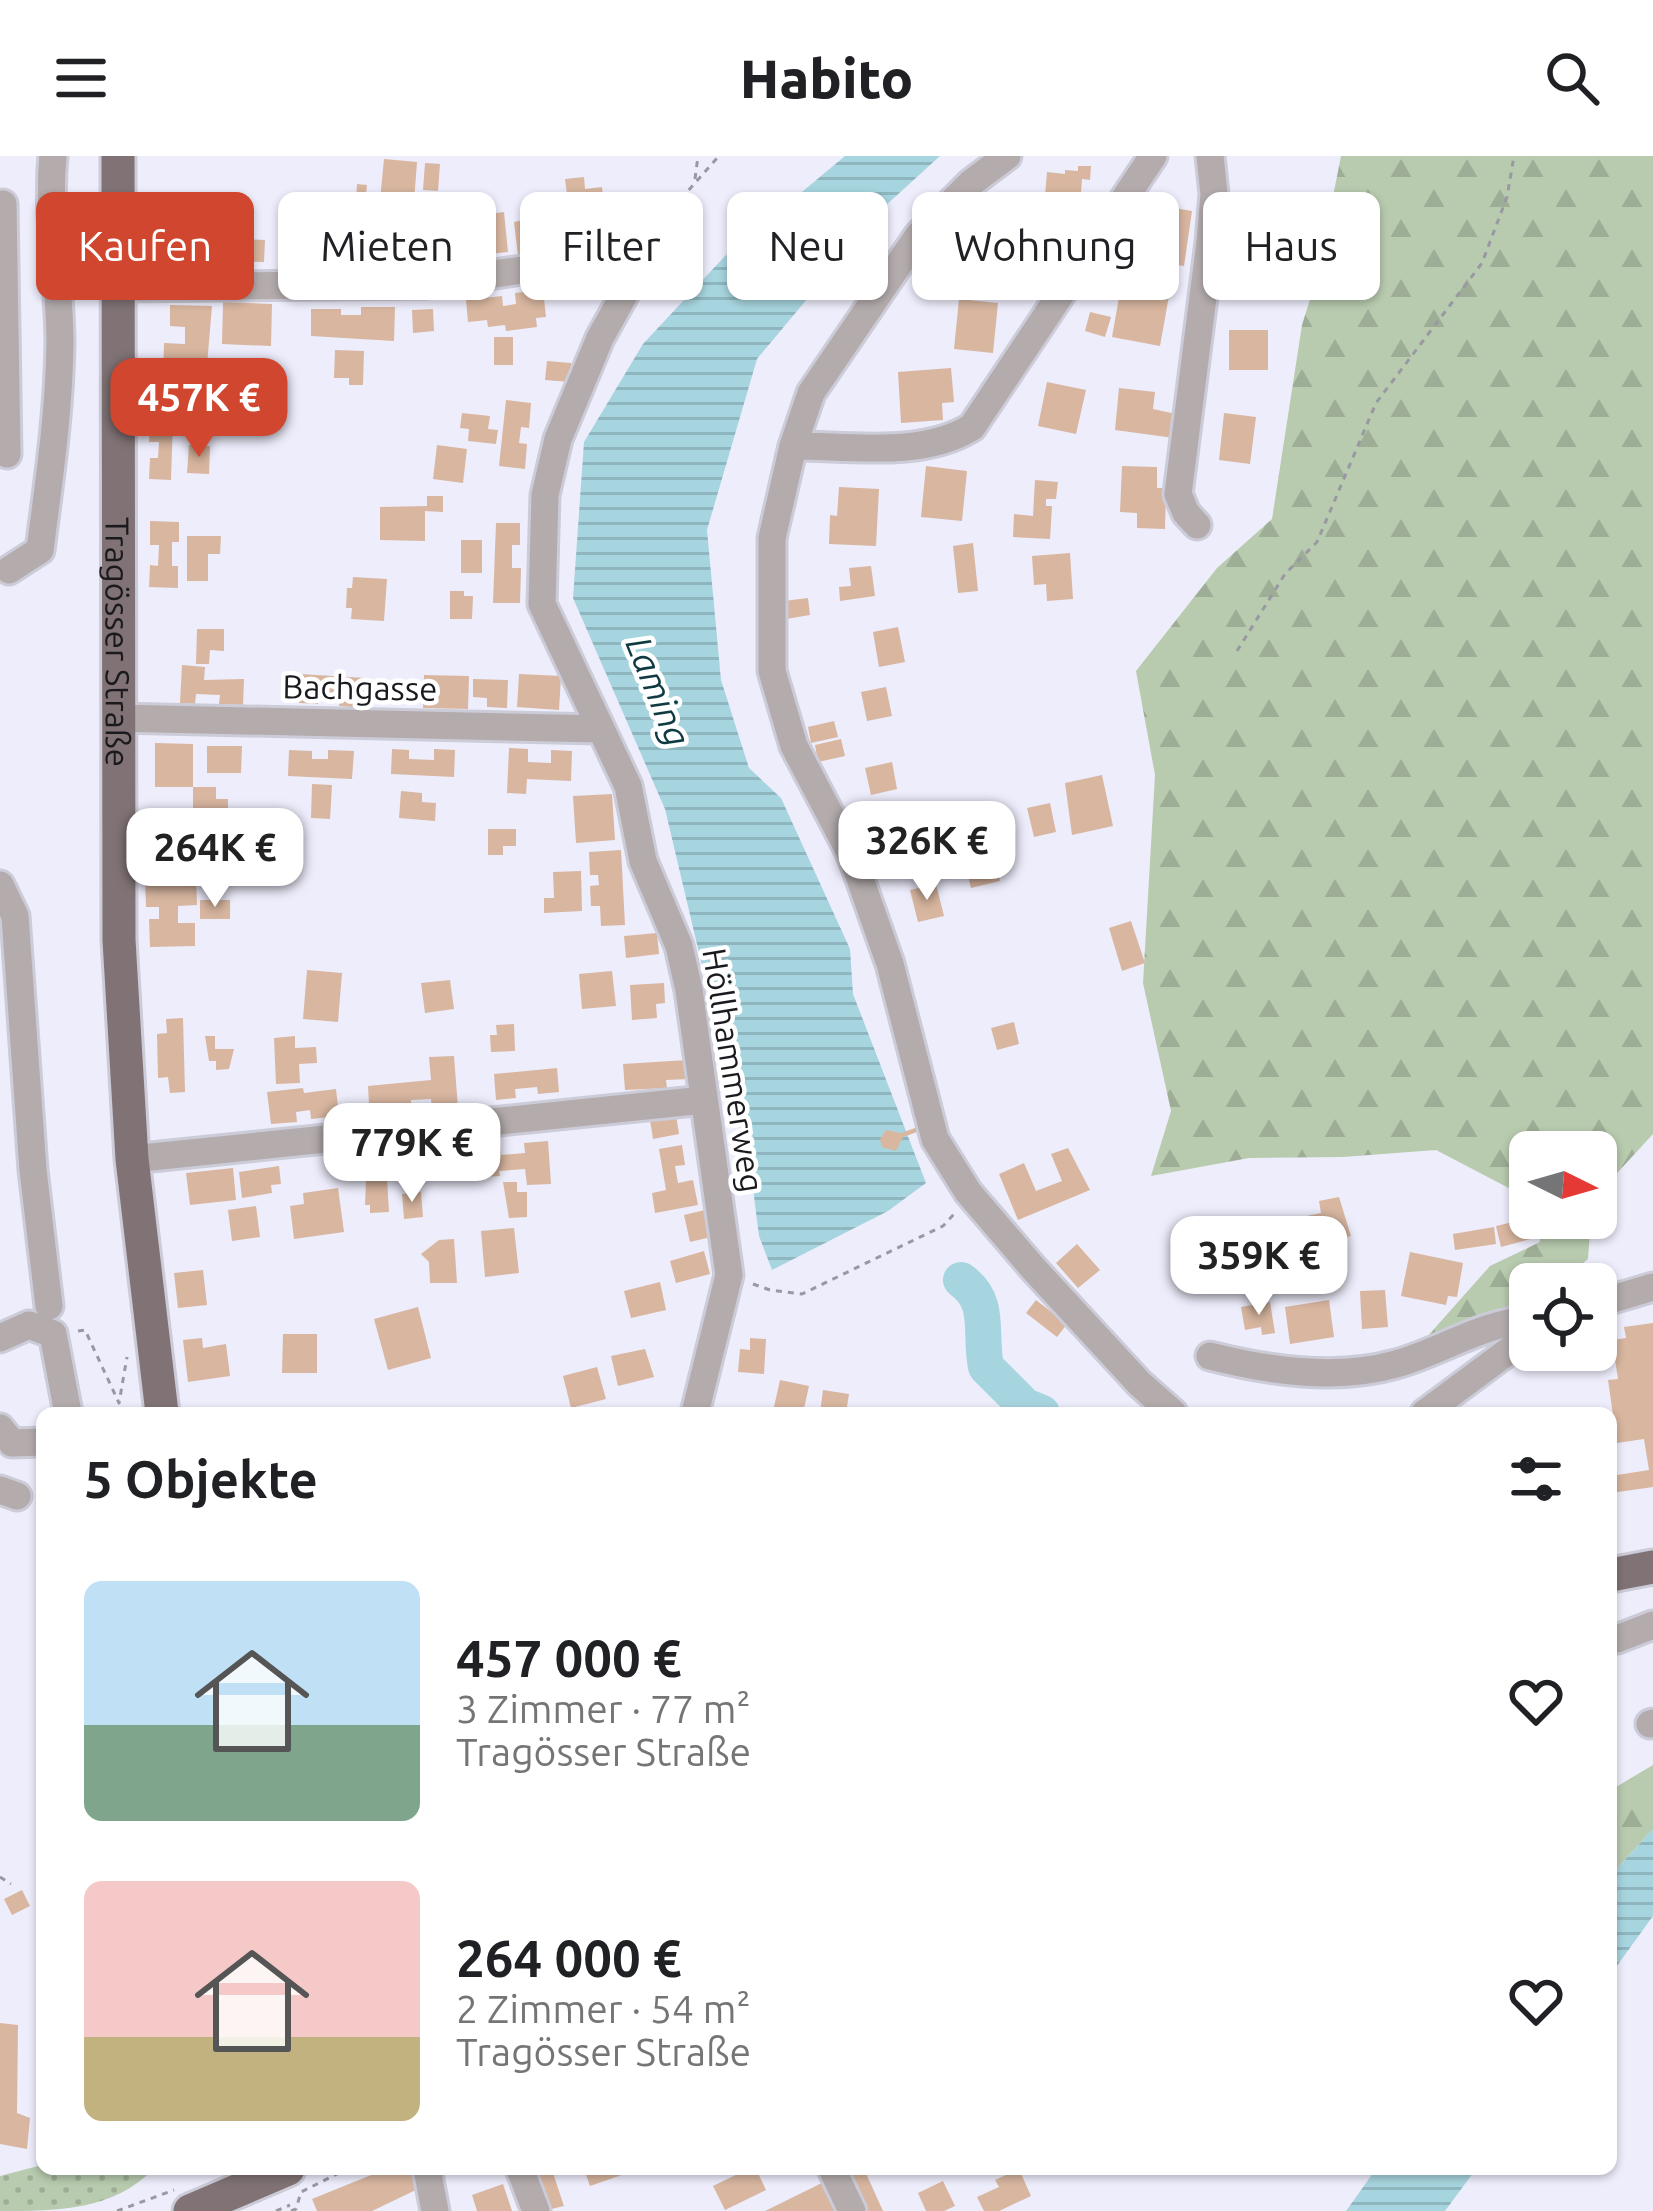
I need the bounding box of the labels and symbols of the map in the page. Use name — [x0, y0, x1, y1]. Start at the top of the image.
pin: 457K € — [101, 358, 297, 460]
street label: Tragösser Straße — [100, 517, 137, 767]
water label: Laming — [619, 630, 699, 752]
street label: Bachgasse — [282, 667, 438, 707]
pin: 326K € — [829, 801, 1025, 903]
pin: 264K € — [117, 808, 313, 910]
street label: Höllhammerweg — [696, 945, 772, 1195]
pin: 779K € — [314, 1103, 510, 1205]
north arrow — [1509, 1131, 1617, 1239]
pin: 359K € — [1161, 1216, 1357, 1318]

